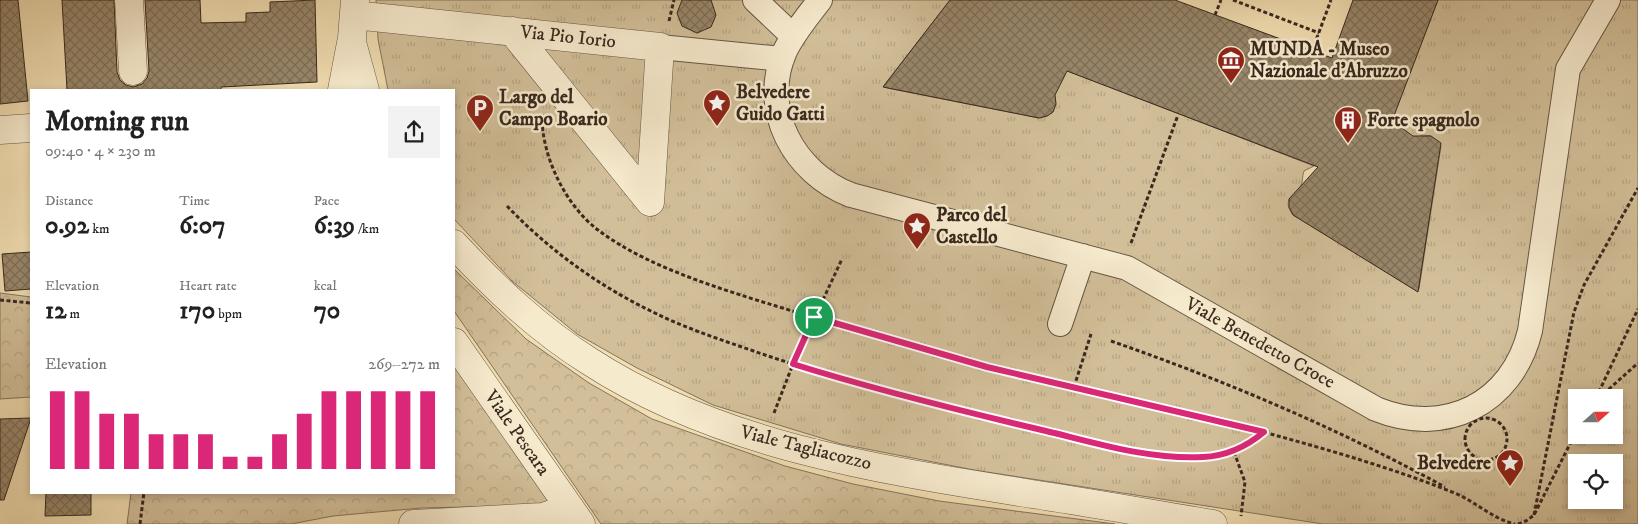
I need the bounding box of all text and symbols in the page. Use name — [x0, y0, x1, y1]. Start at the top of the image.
street label: Via Pio Iorio — [518, 20, 617, 53]
place label: MUNDA - Museo Nazionale d’Abruzzo — [1250, 38, 1408, 83]
museum icon: MUNDA - Museo Nazionale d’Abruzzo — [1216, 45, 1246, 84]
place label: Belvedere Guido Gatti — [736, 81, 825, 126]
place label: Largo del Campo Boario — [499, 86, 607, 131]
place icon: Belvedere Guido Gatti — [702, 88, 732, 127]
parking icon: Largo del Campo Boario — [465, 93, 495, 132]
text: Morning run — [45, 104, 189, 139]
building icon: Forte spagnolo — [1333, 105, 1363, 144]
button: share — [388, 106, 440, 158]
place label: Forte spagnolo — [1367, 109, 1479, 132]
text: 09:40 · 4 × 230 m — [45, 141, 156, 161]
text: Distance — [45, 192, 93, 210]
text: Time — [179, 192, 210, 210]
text: Pace — [314, 192, 340, 210]
place label: Parco del Castello — [936, 204, 1007, 249]
text: 0.92 — [45, 210, 89, 241]
text: 6:07 — [179, 210, 225, 241]
text: 6:39 — [314, 210, 355, 241]
place icon: Parco del Castello — [902, 211, 932, 250]
text: km — [89, 220, 110, 238]
text: /km — [355, 220, 379, 238]
text: Elevation — [45, 277, 99, 295]
text: Heart rate — [179, 277, 237, 295]
text: kcal — [314, 277, 337, 295]
street label: Viale Benedetto Croce — [1180, 292, 1339, 394]
text: 12 — [45, 295, 66, 326]
text: 170 — [179, 295, 215, 326]
text: 70 — [314, 295, 340, 326]
pin — [793, 296, 835, 338]
icon: arrive — [800, 303, 828, 331]
text: m — [66, 305, 80, 323]
text: bpm — [215, 305, 242, 323]
text: Elevation — [45, 354, 107, 374]
text: 269–272 m — [368, 354, 440, 374]
street label: Viale Pescara — [479, 385, 555, 480]
north arrow — [1568, 389, 1622, 444]
map controls — [1568, 389, 1623, 509]
street label: Viale Tagliacozzo — [737, 420, 874, 475]
place icon: Belvedere — [1495, 448, 1525, 487]
place label: Belvedere — [1417, 452, 1491, 475]
button: locate — [1568, 454, 1623, 509]

